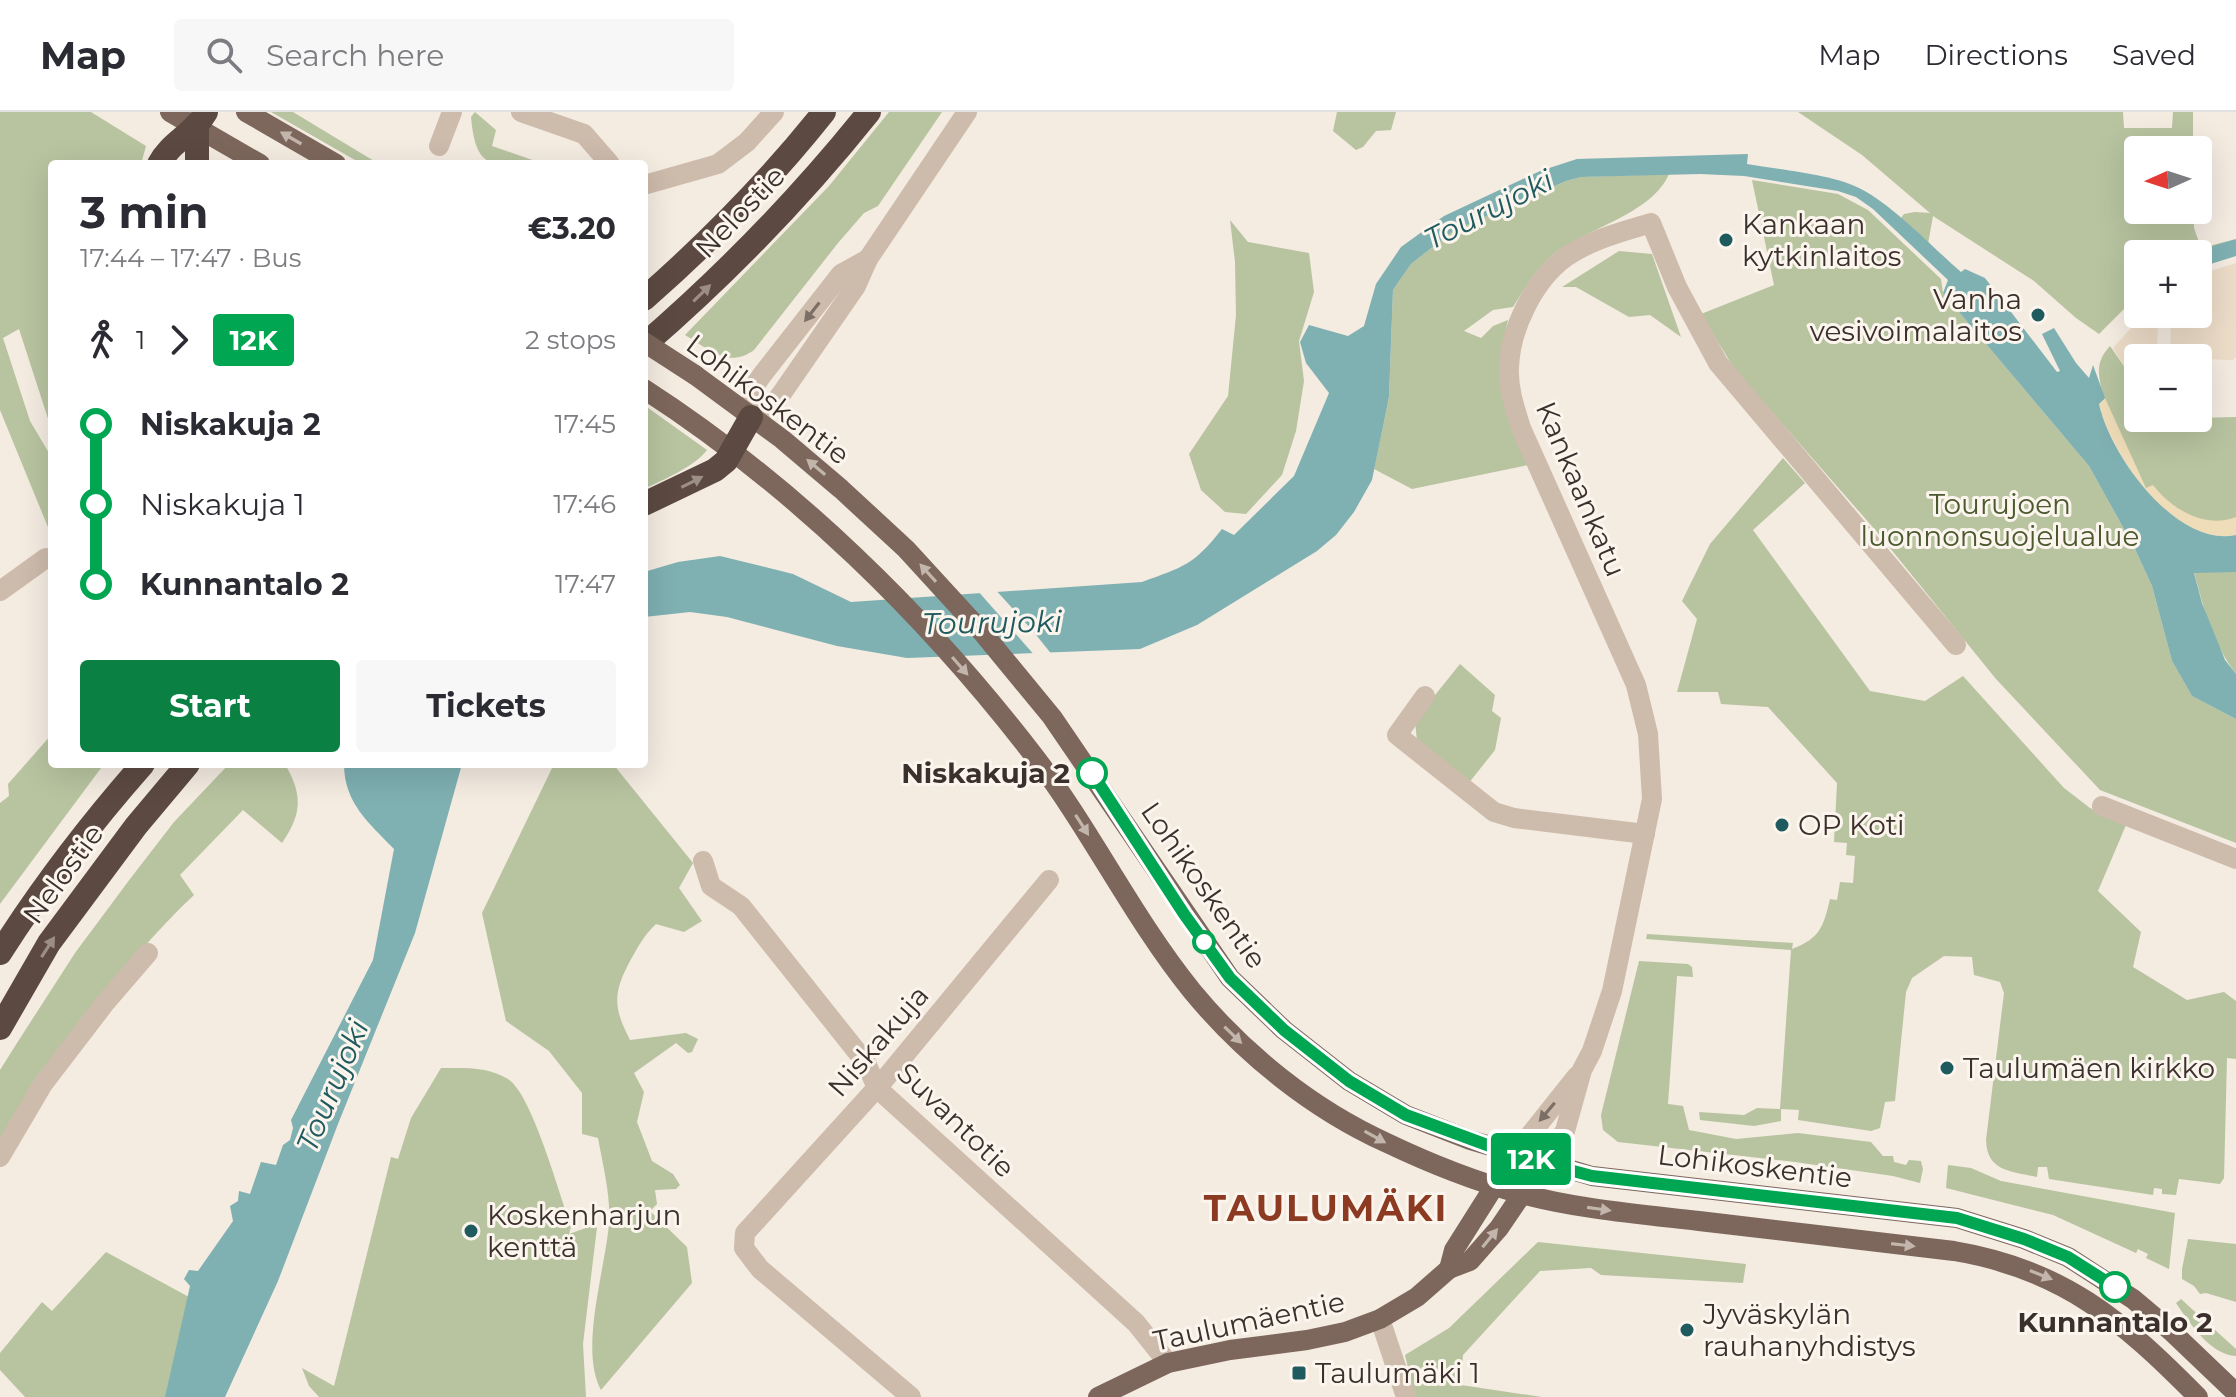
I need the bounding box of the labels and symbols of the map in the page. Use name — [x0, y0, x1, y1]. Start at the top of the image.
one-way arrow — [280, 131, 302, 145]
north arrow — [2124, 136, 2212, 224]
street label: Nelostie — [688, 159, 792, 265]
water label: Tourujoki — [1418, 161, 1560, 258]
place label: Kankaan kytkinlaitos — [1742, 207, 1901, 273]
marker: Kankaan kytkinlaitos — [1717, 231, 1735, 249]
place label: Vanha vesivoimalaitos — [1810, 282, 2022, 348]
one-way arrow — [692, 285, 711, 303]
one-way arrow — [805, 302, 821, 322]
marker: Vanha vesivoimalaitos — [2029, 306, 2047, 324]
street label: Lohikoskentie — [680, 327, 856, 471]
street label: Kankaankatu — [1529, 396, 1633, 582]
one-way arrow — [806, 459, 826, 476]
one-way arrow — [681, 475, 704, 488]
park label: Tourujoen luonnonsuojelualue — [1861, 487, 2139, 553]
one-way arrow — [920, 563, 938, 582]
water label: Tourujoki — [922, 603, 1063, 642]
one-way arrow — [950, 657, 968, 676]
place label: Niskakuja 2 — [901, 756, 1070, 790]
marker: Niskakuja 2 — [1077, 758, 1107, 788]
street label: Lohikoskentie — [1134, 795, 1274, 975]
place label: OP Koti — [1798, 808, 1905, 842]
one-way arrow — [1074, 814, 1089, 835]
marker: OP Koti — [1773, 816, 1791, 834]
street label: Nelostie — [16, 818, 110, 930]
unlabelled marker — [1193, 931, 1215, 953]
one-way arrow — [41, 936, 56, 957]
street label: Niskakuja — [820, 978, 936, 1104]
water label: Tourujoki — [288, 1013, 377, 1157]
one-way arrow — [1223, 1026, 1242, 1044]
place label: Taulumäen kirkko — [1963, 1051, 2215, 1085]
street label: Suvantotie — [890, 1056, 1022, 1184]
marker: Taulumäen kirkko — [1938, 1059, 1956, 1077]
one-way arrow — [1539, 1101, 1556, 1121]
one-way arrow — [1364, 1130, 1386, 1144]
line badge: 12K — [1485, 1133, 1577, 1185]
street label: Lohikoskentie — [1656, 1137, 1854, 1195]
district label: TAULUMÄKI — [1204, 1186, 1448, 1230]
place label: Koskenharjun kenttä — [487, 1198, 682, 1264]
one-way arrow — [1587, 1203, 1612, 1216]
marker: Koskenharjun kenttä — [462, 1222, 480, 1240]
one-way arrow — [1482, 1228, 1498, 1248]
one-way arrow — [1891, 1238, 1916, 1251]
one-way arrow — [2029, 1269, 2053, 1282]
marker: Kunnantalo 2 — [2100, 1272, 2130, 1302]
street label: Taulumäentie — [1150, 1284, 1348, 1358]
place label: Jyväskylän rauhanyhdistys — [1702, 1297, 1916, 1363]
place label: Kunnantalo 2 — [2018, 1305, 2212, 1339]
marker: Jyväskylän rauhanyhdistys — [1678, 1321, 1696, 1339]
place label: Taulumäki 1 — [1315, 1356, 1480, 1390]
marker: Taulumäki 1 — [1290, 1364, 1308, 1382]

